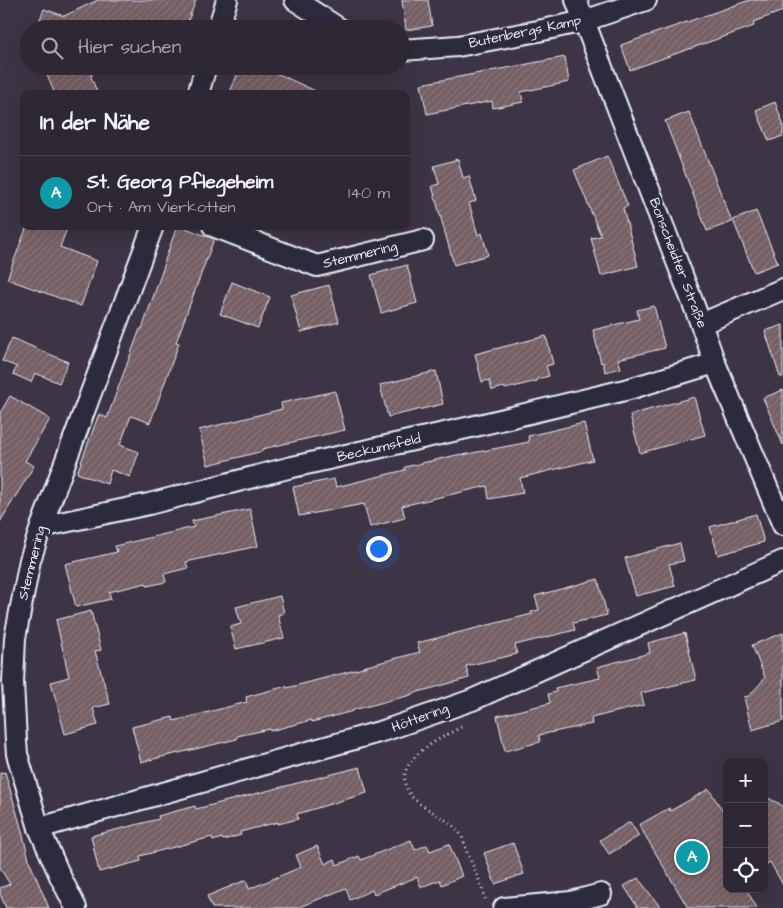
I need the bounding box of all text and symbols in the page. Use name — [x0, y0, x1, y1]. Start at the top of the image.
street label: Butenbergs Kamp — [467, 10, 583, 54]
search box — [20, 20, 410, 75]
icon: search — [38, 34, 66, 62]
text: Hier suchen — [78, 34, 181, 61]
text: In der Nähe — [40, 108, 150, 137]
text: St. Georg Pflegeheim — [87, 169, 273, 196]
text: A — [51, 182, 61, 204]
text: 140 m — [348, 182, 390, 204]
street label: Bonscheidter Straße — [644, 195, 712, 331]
text: Ort · Am Vierkotten — [87, 196, 236, 218]
street label: Stemmering — [321, 236, 399, 274]
street label: Beckumsfeld — [335, 429, 423, 467]
street label: Stemmering — [13, 524, 51, 602]
your location — [366, 536, 392, 562]
street label: Höttering — [389, 698, 451, 738]
map controls — [723, 758, 768, 893]
button: + — [723, 758, 768, 803]
button: − — [723, 803, 768, 848]
pin: A — [676, 838, 708, 876]
button: locate — [723, 848, 768, 893]

